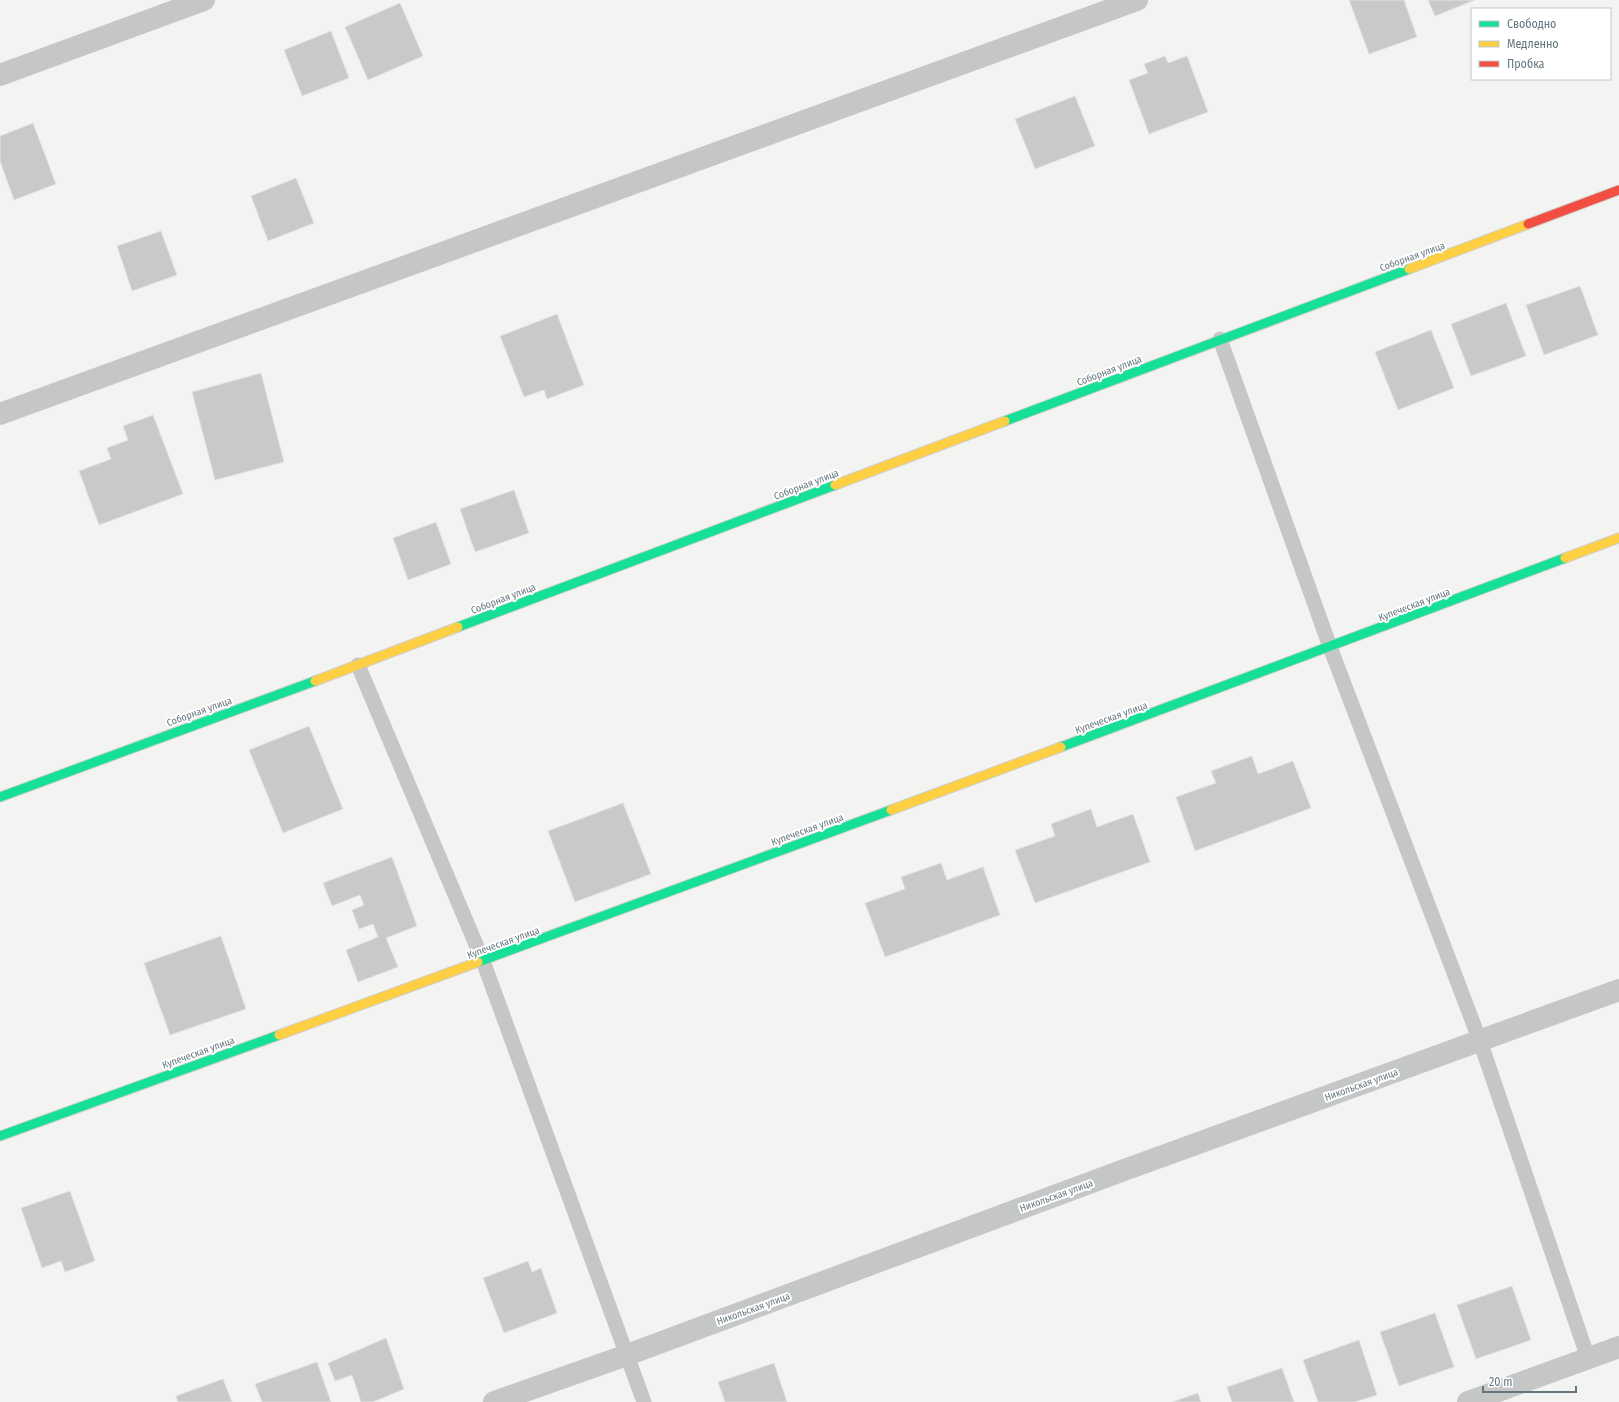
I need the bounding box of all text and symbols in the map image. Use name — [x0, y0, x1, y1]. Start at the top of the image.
legend — [1471, 8, 1611, 80]
text: Свободно — [1507, 17, 1556, 31]
text: Медленно — [1507, 37, 1559, 51]
text: Пробка — [1507, 57, 1545, 71]
street label: Соборная улица — [1378, 240, 1447, 274]
street label: Соборная улица — [1075, 353, 1144, 389]
street label: Соборная улица — [772, 467, 841, 503]
street label: Соборная улица — [469, 581, 538, 617]
street label: Купеческая улица — [1377, 586, 1452, 624]
street label: Соборная улица — [165, 695, 234, 729]
street label: Купеческая улица — [1074, 699, 1149, 737]
street label: Купеческая улица — [770, 811, 845, 849]
street label: Купеческая улица — [466, 924, 541, 962]
street label: Купеческая улица — [161, 1034, 236, 1072]
street label: Никольская улица — [1323, 1066, 1400, 1104]
street label: Никольская улица — [1018, 1177, 1095, 1215]
street label: Никольская улица — [715, 1290, 792, 1328]
scale bar — [1483, 1368, 1576, 1394]
text: 20 m — [1489, 1375, 1513, 1389]

